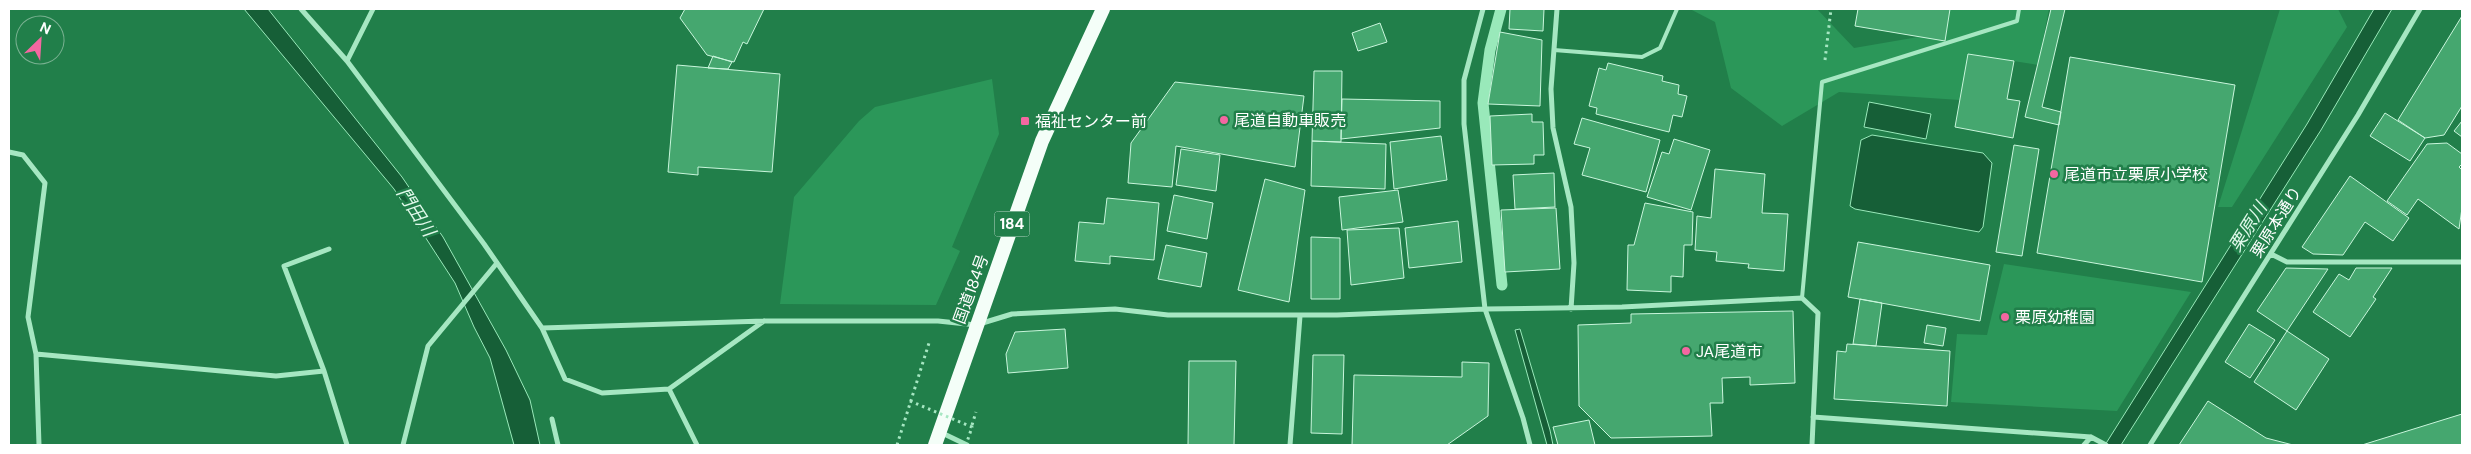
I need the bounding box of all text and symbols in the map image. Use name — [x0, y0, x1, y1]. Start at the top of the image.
north arrow — [15, 15, 65, 65]
text: N — [37, 18, 54, 39]
place label: 尾道自動車販売 — [1234, 110, 1346, 131]
place label: 福祉センター前 — [1035, 111, 1147, 132]
marker: 尾道自動車販売 — [1218, 114, 1230, 126]
marker: 福祉センター前 — [1019, 115, 1031, 127]
place label: 尾道市立栗原小学校 — [2064, 164, 2208, 185]
marker: 尾道市立栗原小学校 — [2048, 168, 2060, 180]
water label: 門田川 — [391, 183, 442, 243]
street label: 栗原本通り — [2246, 183, 2306, 261]
water label: 栗原川 — [2224, 196, 2274, 256]
road number: 184 — [994, 212, 1030, 236]
street label: 国道184号 — [949, 251, 993, 327]
place label: 栗原幼稚園 — [2015, 307, 2095, 328]
marker: 栗原幼稚園 — [1999, 311, 2011, 323]
place label: JA尾道市 — [1696, 341, 1762, 362]
marker: JA尾道市 — [1680, 345, 1692, 357]

